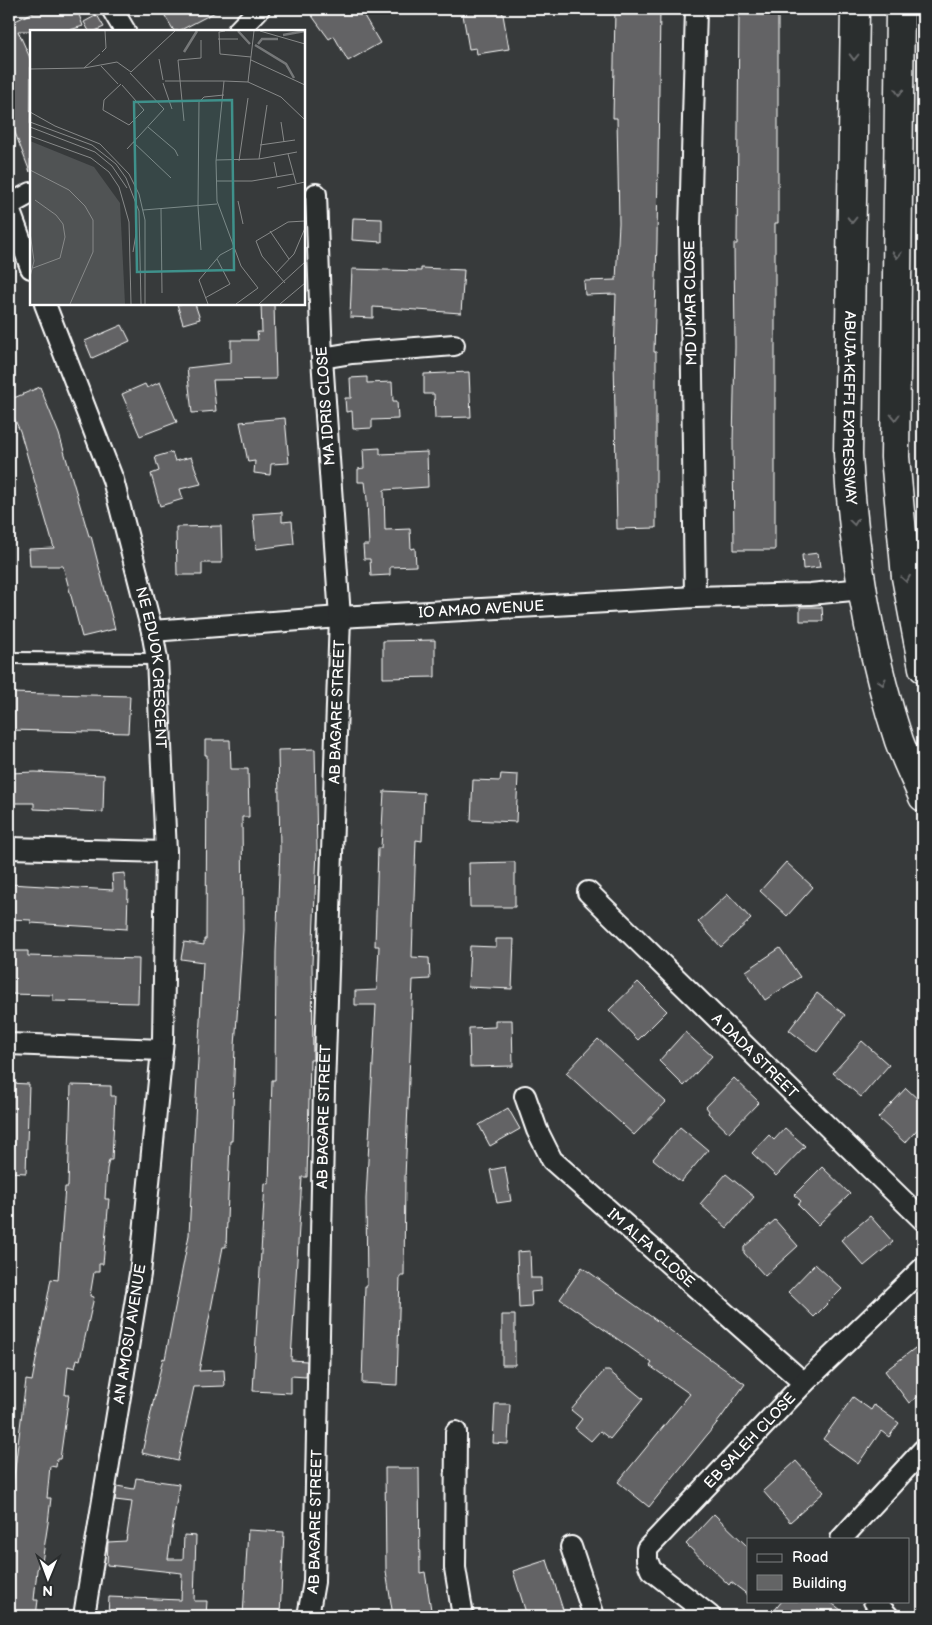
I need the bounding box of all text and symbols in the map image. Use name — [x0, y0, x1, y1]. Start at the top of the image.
inset map — [30, 30, 305, 305]
one-way arrow — [849, 54, 860, 62]
one-way arrow — [894, 89, 904, 97]
one-way arrow — [847, 216, 857, 224]
street label: MD UMAR CLOSE — [680, 240, 702, 366]
one-way arrow — [892, 252, 902, 259]
street label: ABUJA-KEFFI EXPRESSWAY — [838, 311, 861, 506]
street label: MA IDRIS CLOSE — [312, 346, 340, 466]
one-way arrow — [890, 414, 901, 422]
one-way arrow — [848, 518, 859, 526]
one-way arrow — [901, 575, 911, 584]
street label: NE EDUOK CRESCENT — [131, 585, 171, 749]
street label: IO AMAO AVENUE — [418, 596, 545, 622]
street label: AB BAGARE STREET — [325, 639, 349, 784]
one-way arrow — [876, 678, 887, 687]
street label: A DADA STREET — [708, 1009, 802, 1102]
street label: AB BAGARE STREET — [312, 1044, 335, 1189]
street label: IM ALFA CLOSE — [604, 1204, 699, 1291]
street label: AN AMOSU AVENUE — [110, 1263, 150, 1405]
street label: EB SALEH CLOSE — [700, 1388, 800, 1492]
street label: AB BAGARE STREET — [303, 1449, 326, 1595]
legend — [747, 1538, 910, 1602]
text: Road — [792, 1548, 828, 1567]
north arrow — [22, 1552, 72, 1602]
text: Building — [792, 1574, 847, 1593]
text: N — [42, 1582, 53, 1599]

